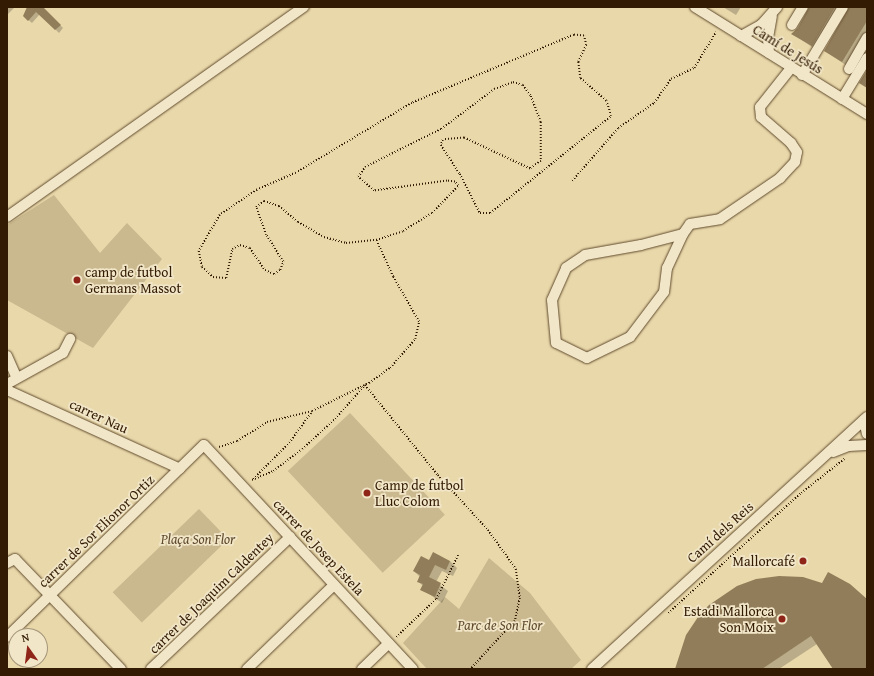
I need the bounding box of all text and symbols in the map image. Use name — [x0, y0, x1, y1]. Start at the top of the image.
street label: Camí de Jesús — [750, 21, 826, 77]
place label: camp de futbol Germans Massot — [85, 264, 181, 296]
marker: camp de futbol Germans Massot — [72, 275, 82, 285]
street label: carrer Nau — [67, 395, 131, 437]
street label: carrer de Sor Elionor Ortiz — [35, 471, 157, 591]
place label: Camp de futbol Lluc Colom — [375, 477, 464, 510]
marker: Camp de futbol Lluc Colom — [362, 488, 372, 498]
street label: carrer de Josep Estela — [270, 495, 368, 599]
street label: Camí dels Reis — [683, 498, 757, 566]
street label: carrer de Joaquim Caldentey — [145, 529, 277, 657]
park label: Plaça Son Flor — [161, 531, 235, 547]
place label: Mallorcafé — [732, 553, 795, 569]
marker: Mallorcafé — [798, 556, 808, 566]
place label: Estadi Mallorca Son Moix — [684, 603, 774, 636]
marker: Estadi Mallorca Son Moix — [777, 614, 787, 624]
park label: Parc de Son Flor — [458, 617, 542, 633]
north arrow — [8, 628, 48, 668]
text: N — [20, 629, 31, 646]

